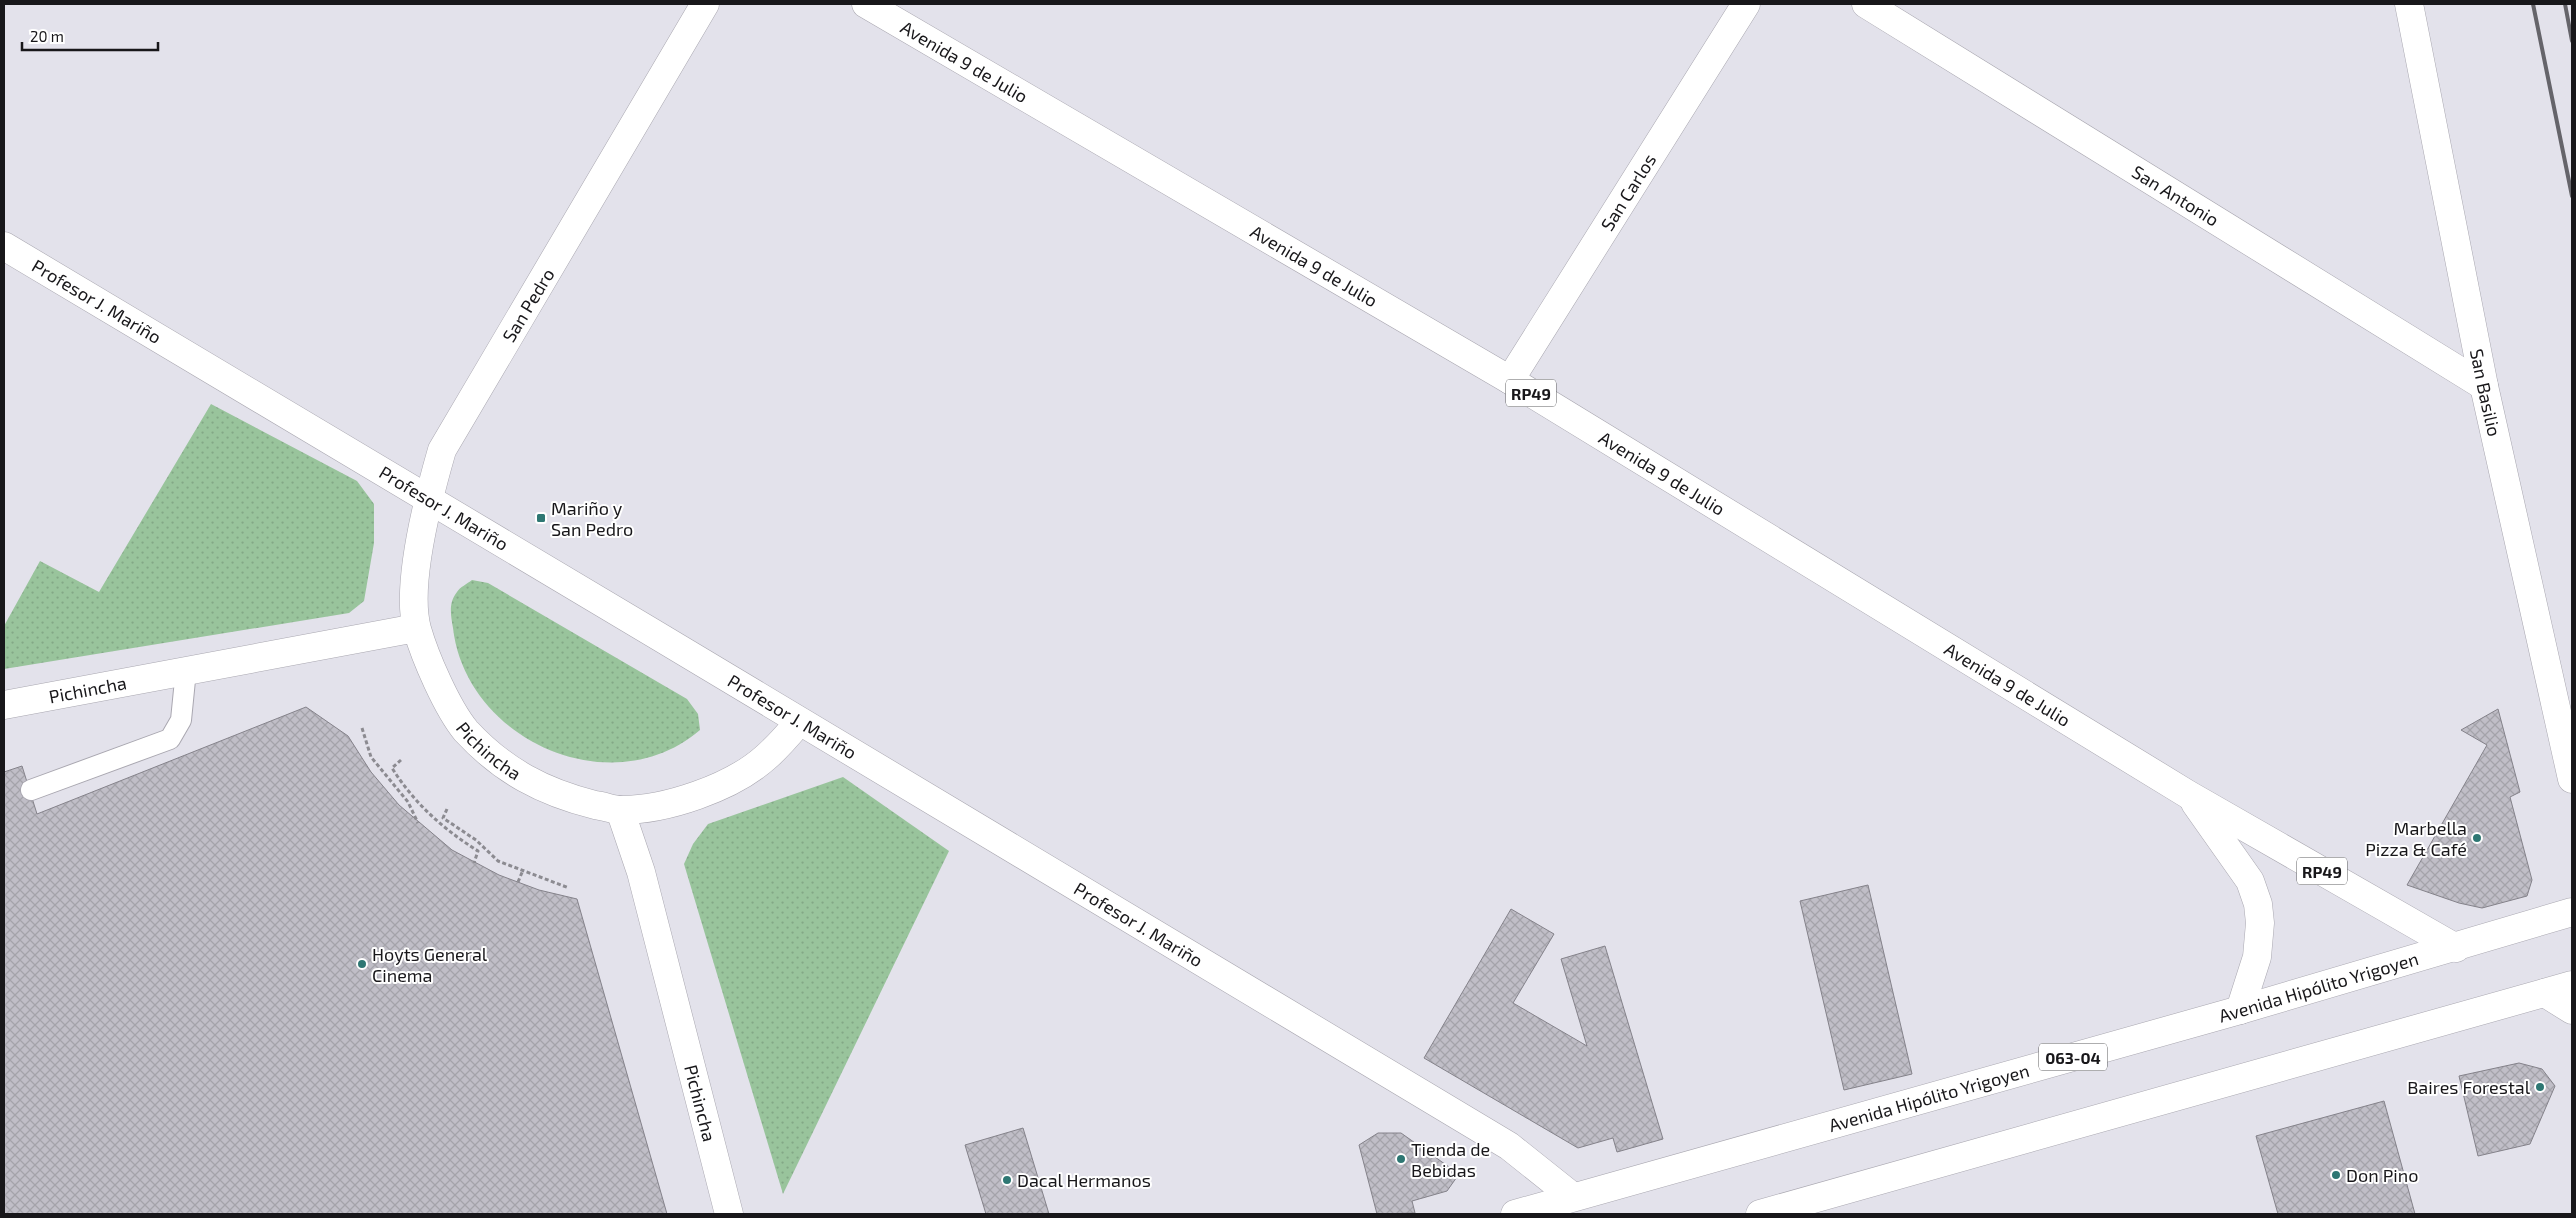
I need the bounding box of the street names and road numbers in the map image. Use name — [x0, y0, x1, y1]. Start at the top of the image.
street label: Avenida 9 de Julio — [897, 16, 1032, 107]
street label: San Carlos — [1596, 149, 1660, 234]
street label: San Antonio — [2128, 160, 2223, 231]
street label: Avenida 9 de Julio — [1247, 220, 1382, 311]
street label: Profesor J. Mariño — [28, 254, 165, 348]
street label: San Pedro — [497, 264, 559, 346]
street label: San Basilio — [2466, 347, 2506, 438]
road number: RP49 — [1506, 379, 1556, 406]
street label: Avenida 9 de Julio — [1595, 426, 1729, 520]
street label: Profesor J. Mariño — [375, 461, 512, 555]
street label: Avenida 9 de Julio — [1941, 637, 2075, 731]
street label: Profesor J. Mariño — [724, 669, 861, 764]
street label: Pichincha — [47, 671, 128, 707]
street label: Pichincha — [452, 717, 525, 784]
road number: RP49 — [2297, 858, 2347, 884]
street label: Profesor J. Mariño — [1070, 877, 1207, 971]
street label: Avenida Hipólito Yrigoyen — [2216, 947, 2421, 1026]
road number: 063-04 — [2039, 1044, 2107, 1070]
street label: Avenida Hipólito Yrigoyen — [1826, 1059, 2032, 1136]
street label: Pichincha — [680, 1062, 721, 1144]

